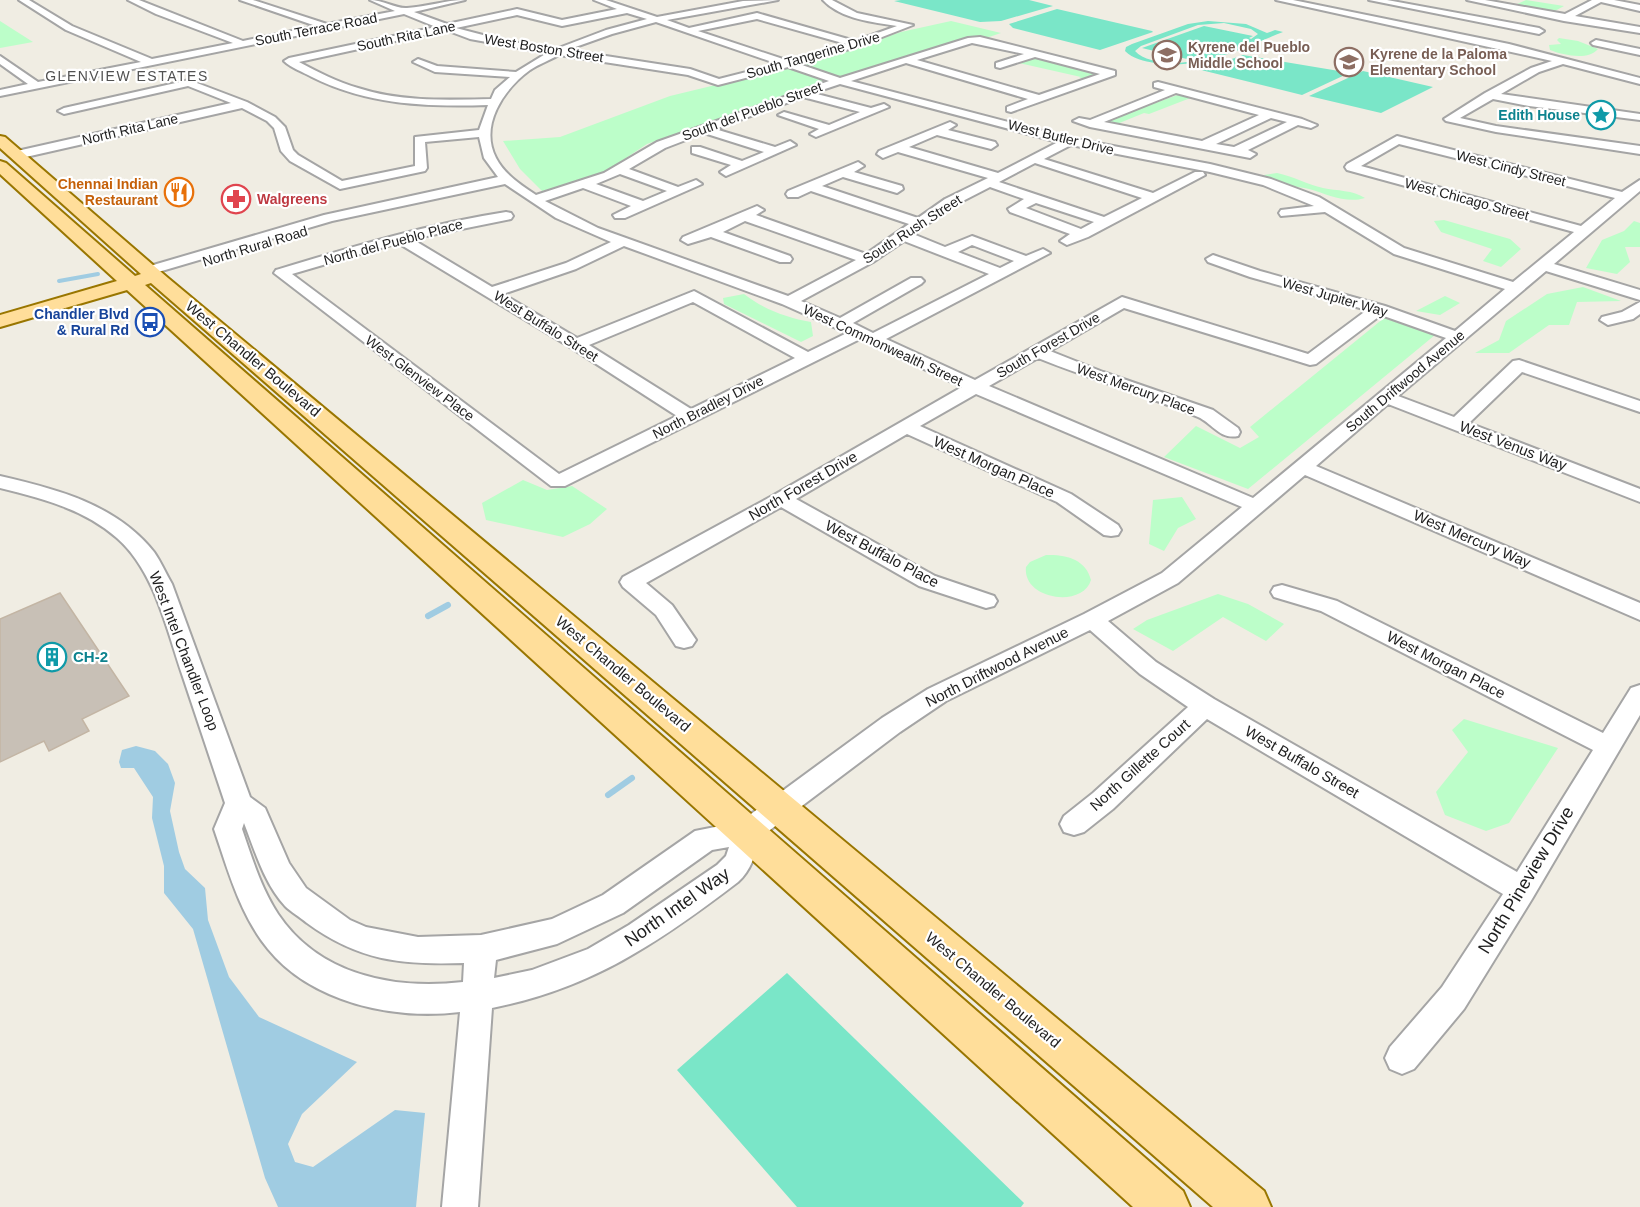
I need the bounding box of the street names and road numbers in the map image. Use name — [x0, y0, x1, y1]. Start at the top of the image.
street label: South Terrace Road — [253, 9, 379, 49]
street label: South Rita Lane — [355, 18, 457, 54]
street label: South Tangerine Drive — [744, 28, 882, 82]
street label: West Boston Street — [483, 31, 605, 65]
street label: South del Pueblo Street — [680, 78, 824, 144]
street label: North Rita Lane — [80, 110, 180, 148]
street label: West Butler Drive — [1006, 116, 1116, 158]
street label: West Cindy Street — [1454, 147, 1568, 189]
street label: West Chicago Street — [1403, 175, 1531, 223]
street label: South Rush Street — [860, 191, 964, 267]
street label: North del Pueblo Place — [322, 216, 464, 268]
street label: North Rural Road — [201, 222, 309, 270]
street label: West Jupiter Way — [1280, 274, 1390, 320]
street label: West Buffalo Street — [491, 287, 601, 365]
street label: West Chandler Boulevard — [182, 297, 324, 420]
street label: West Commonwealth Street — [801, 301, 965, 389]
street label: South Forest Drive — [993, 309, 1103, 381]
street label: South Driftwood Avenue — [1342, 327, 1468, 435]
street label: West Glenview Place — [362, 332, 478, 424]
street label: West Mercury Place — [1075, 360, 1198, 418]
street label: North Bradley Drive — [650, 372, 766, 442]
street label: West Venus Way — [1457, 417, 1570, 474]
street label: West Morgan Place — [931, 432, 1057, 501]
street label: North Forest Drive — [745, 448, 860, 524]
street label: West Mercury Way — [1411, 506, 1534, 571]
street label: West Buffalo Place — [823, 516, 942, 591]
street label: West Intel Chandler Loop — [146, 569, 223, 733]
street label: West Chandler Boulevard — [552, 612, 694, 735]
street label: North Driftwood Avenue — [922, 623, 1071, 710]
street label: West Morgan Place — [1384, 627, 1508, 702]
street label: North Gillette Court — [1086, 715, 1194, 814]
street label: West Buffalo Street — [1242, 722, 1363, 802]
street label: North Pineview Drive — [1474, 803, 1578, 957]
street label: North Intel Way — [621, 863, 733, 951]
street label: West Chandler Boulevard — [922, 928, 1064, 1051]

